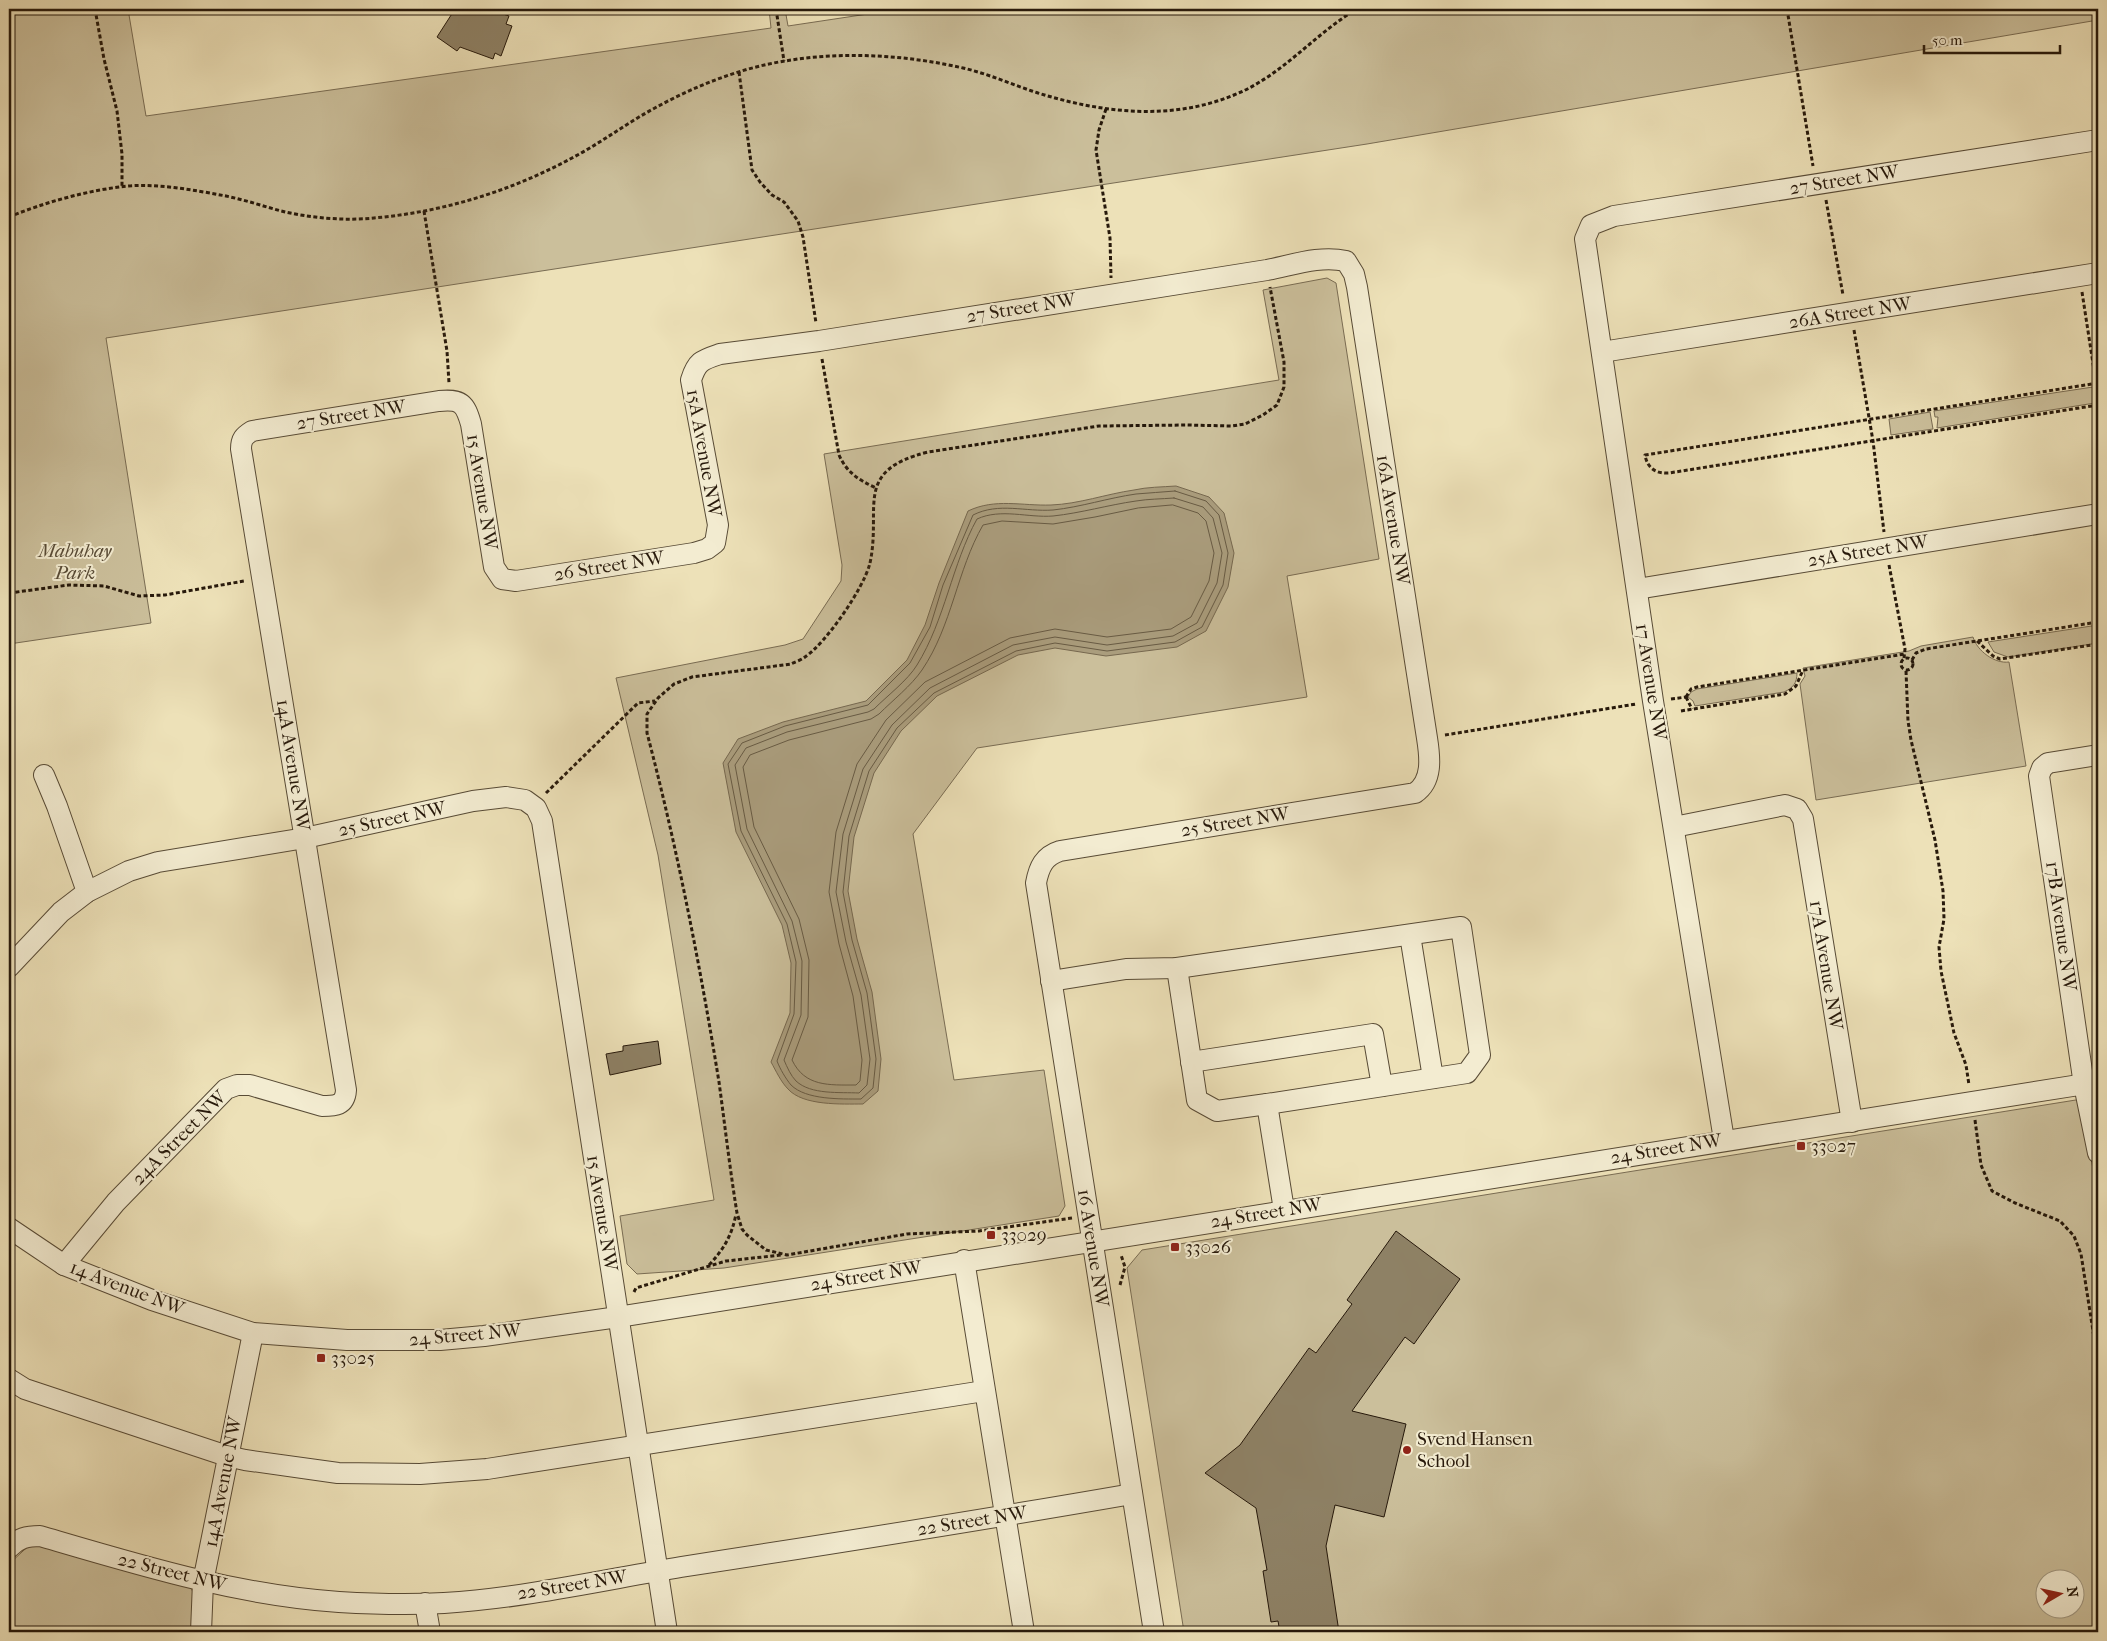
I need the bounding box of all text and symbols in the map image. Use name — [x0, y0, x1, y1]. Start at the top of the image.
scale bar — [1924, 22, 2061, 54]
text: 50 m — [1932, 31, 1963, 49]
street label: 27 Street NW — [1788, 160, 1902, 199]
street label: 27 Street NW — [965, 288, 1079, 327]
street label: 26A Street NW — [1787, 292, 1914, 334]
street label: 15A Avenue NW — [682, 387, 726, 520]
street label: 27 Street NW — [295, 395, 409, 434]
street label: 15 Avenue NW — [462, 432, 502, 553]
street label: 16A Avenue NW — [1372, 453, 1414, 588]
street label: 25A Street NW — [1806, 530, 1931, 571]
park label: Mabuhay Park — [36, 540, 113, 584]
street label: 26 Street NW — [552, 546, 667, 586]
street label: 17 Avenue NW — [1631, 622, 1671, 744]
street label: 14A Avenue NW — [272, 698, 314, 834]
street label: 25 Street NW — [336, 797, 449, 841]
street label: 25 Street NW — [1179, 802, 1292, 841]
street label: 17B Avenue NW — [2041, 860, 2081, 994]
street label: 17A Avenue NW — [1805, 899, 1847, 1033]
street label: 24A Street NW — [127, 1085, 232, 1190]
street label: 24 Street NW — [1609, 1129, 1725, 1169]
place label: 33027 — [1811, 1135, 1856, 1157]
marker: 33027 — [1795, 1140, 1807, 1152]
street label: 15 Avenue NW — [582, 1153, 622, 1274]
street label: 16 Avenue NW — [1073, 1187, 1113, 1310]
street label: 24 Street NW — [1209, 1193, 1325, 1233]
place label: 33029 — [1001, 1224, 1047, 1246]
marker: 33029 — [985, 1229, 997, 1241]
place label: 33026 — [1185, 1236, 1232, 1258]
marker: 33026 — [1169, 1241, 1181, 1253]
street label: 14 Avenue NW — [67, 1256, 188, 1320]
street label: 24 Street NW — [809, 1256, 925, 1296]
street label: 24 Street NW — [408, 1319, 523, 1351]
place label: 33025 — [331, 1347, 375, 1369]
marker: 33025 — [315, 1352, 327, 1364]
street label: 14A Avenue NW — [200, 1413, 247, 1549]
place label: Svend Hansen School — [1417, 1428, 1533, 1472]
marker: Svend Hansen School — [1401, 1444, 1413, 1456]
street label: 22 Street NW — [916, 1501, 1030, 1541]
street label: 22 Street NW — [116, 1548, 230, 1596]
street label: 22 Street NW — [516, 1565, 630, 1605]
north arrow — [2034, 1568, 2084, 1618]
text: N — [2063, 1585, 2082, 1599]

